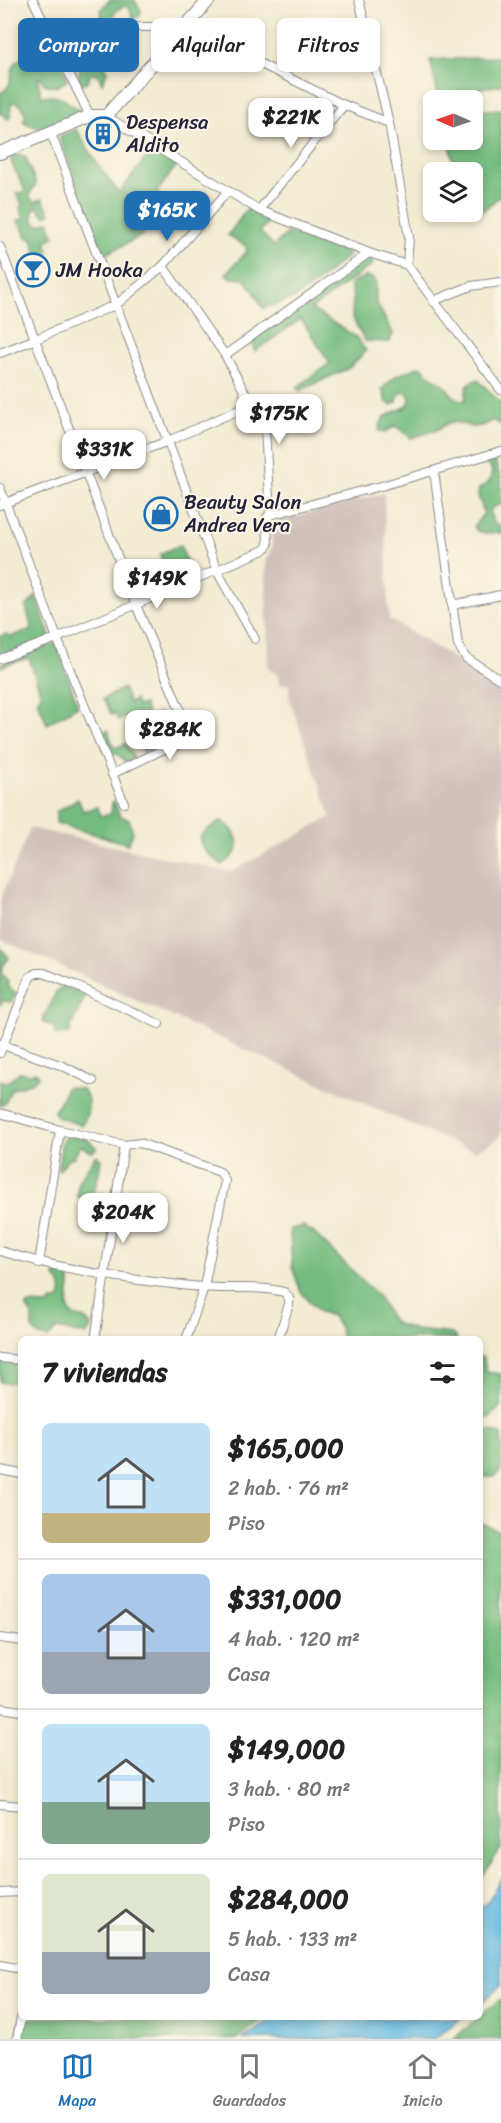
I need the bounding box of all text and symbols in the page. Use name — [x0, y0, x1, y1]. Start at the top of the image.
chip: Comprar — [18, 18, 139, 72]
chip: Alquilar — [151, 18, 265, 72]
chip: Filtros — [277, 18, 380, 72]
north arrow — [423, 90, 483, 150]
map controls — [423, 90, 483, 222]
pin: $221K — [249, 98, 333, 149]
text: $221K — [262, 100, 320, 135]
place label: Despensa Aldito — [125, 105, 208, 163]
building icon: Despensa Aldito — [85, 116, 121, 152]
button: layers — [423, 162, 483, 222]
pin: $165K — [125, 191, 209, 242]
text: $165K — [138, 193, 196, 228]
bar icon: JM Hooka — [15, 252, 51, 288]
place label: JM Hooka — [55, 253, 143, 288]
pin: $175K — [237, 394, 321, 445]
text: $175K — [250, 396, 308, 431]
pin: $331K — [62, 430, 146, 481]
text: $331K — [76, 432, 132, 467]
place label: Beauty Salon Andrea Vera — [183, 485, 301, 543]
shop icon: Beauty Salon Andrea Vera — [143, 496, 179, 532]
pin: $149K — [115, 559, 199, 610]
text: $149K — [128, 561, 186, 596]
pin: $284K — [128, 710, 212, 761]
text: $284K — [139, 712, 201, 747]
pin: $204K — [81, 1193, 165, 1244]
text: $204K — [92, 1195, 154, 1230]
text: 7 viviendas — [42, 1349, 168, 1395]
icon: filters — [426, 1356, 459, 1389]
text: $165,000 — [228, 1425, 344, 1471]
icon: home — [90, 1447, 162, 1519]
text: 2 hab. · 76 m² — [228, 1471, 349, 1506]
text: Piso — [228, 1506, 265, 1541]
text: $331,000 — [228, 1576, 342, 1622]
icon: home — [90, 1598, 162, 1670]
text: 4 hab. · 120 m² — [228, 1622, 360, 1657]
text: Casa — [228, 1657, 270, 1692]
text: $149,000 — [228, 1726, 345, 1772]
icon: home — [90, 1748, 162, 1820]
text: 3 hab. · 80 m² — [228, 1772, 350, 1807]
text: Piso — [228, 1807, 265, 1842]
text: $284,000 — [228, 1876, 349, 1922]
icon: home — [90, 1898, 162, 1970]
text: 5 hab. · 133 m² — [228, 1922, 357, 1957]
text: Casa — [228, 1957, 270, 1992]
tab: Mapa — [58, 2050, 96, 2115]
tab: Guardados — [213, 2050, 286, 2115]
tab: Inicio — [403, 2050, 443, 2115]

